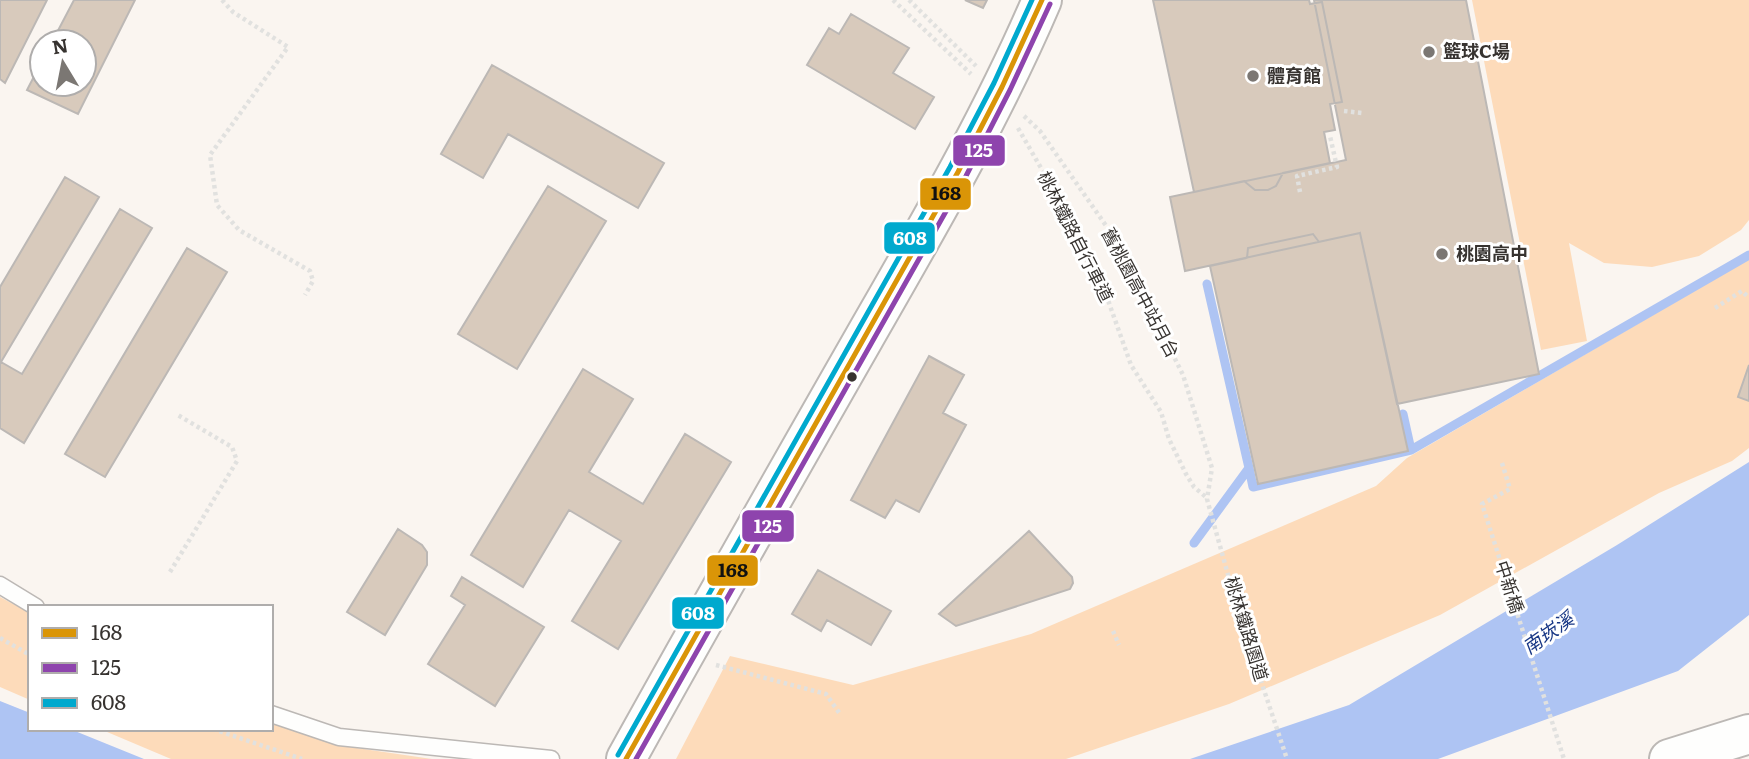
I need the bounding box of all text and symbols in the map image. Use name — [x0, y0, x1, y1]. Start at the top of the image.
north arrow — [28, 28, 98, 98]
text: N — [50, 30, 70, 60]
place label: 籃球C場 — [1443, 37, 1510, 64]
marker: 籃球C場 — [1421, 44, 1437, 60]
place label: 體育館 — [1267, 61, 1321, 88]
marker: 體育館 — [1245, 68, 1261, 84]
line badge: 125 — [952, 134, 1006, 167]
text: 125 — [965, 135, 993, 163]
street label: 桃林鐵路自行車道 — [1032, 166, 1121, 307]
line badge: 168 — [919, 177, 972, 211]
text: 168 — [931, 178, 961, 206]
line badge: 608 — [883, 221, 936, 255]
street label: 舊桃園高中站月台 — [1096, 222, 1187, 362]
text: 608 — [893, 223, 927, 251]
place label: 桃園高中 — [1456, 239, 1528, 266]
marker: 桃園高中 — [1434, 246, 1450, 262]
unlabelled marker — [845, 370, 859, 384]
line badge: 125 — [741, 509, 795, 543]
text: 125 — [754, 511, 782, 539]
line badge: 168 — [706, 554, 759, 587]
text: 168 — [718, 555, 748, 583]
street label: 中新橋 — [1489, 557, 1532, 616]
street label: 桃林鐵路園道 — [1219, 573, 1276, 684]
line badge: 608 — [671, 596, 725, 630]
text: 608 — [681, 598, 715, 626]
water label: 南崁溪 — [1516, 603, 1581, 660]
legend — [28, 605, 273, 731]
text: 168 — [91, 615, 122, 646]
text: 125 — [91, 650, 121, 681]
text: 608 — [91, 685, 126, 716]

